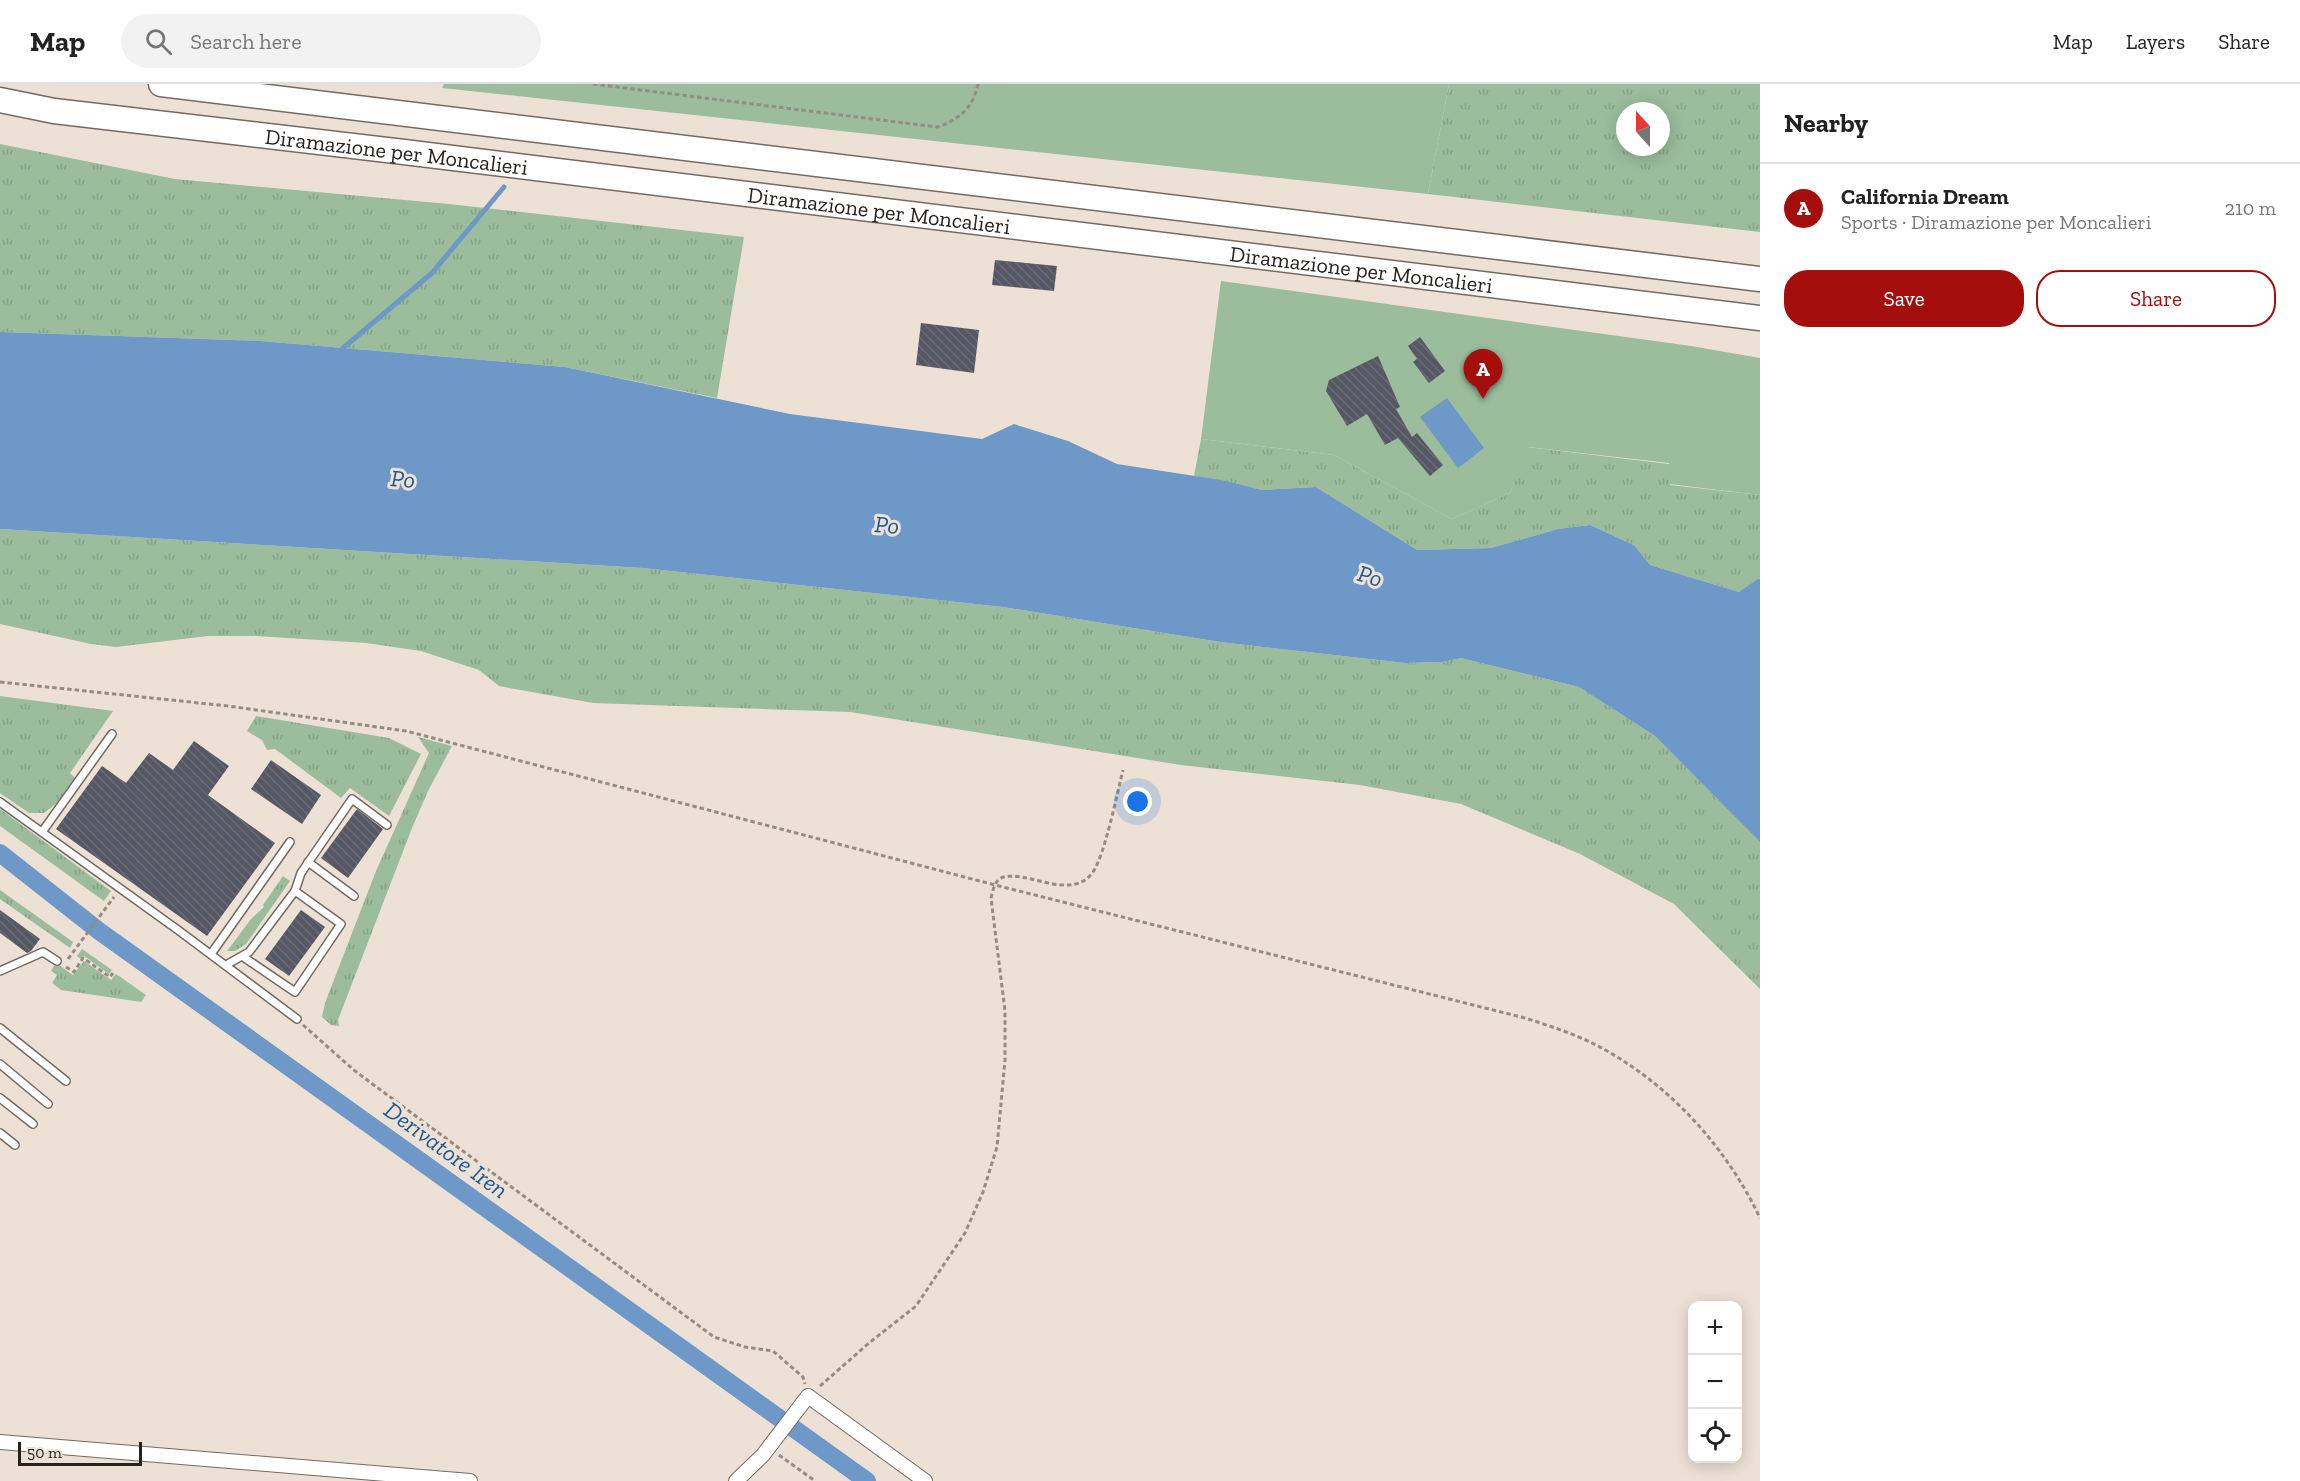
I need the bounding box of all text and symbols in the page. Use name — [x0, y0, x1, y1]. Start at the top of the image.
search box — [121, 14, 541, 68]
text: Map — [30, 25, 85, 58]
icon: search — [142, 25, 175, 58]
text: Search here — [190, 28, 302, 55]
text: Map — [2053, 29, 2093, 54]
text: Layers — [2126, 29, 2185, 54]
text: Share — [2218, 29, 2270, 54]
north arrow — [1616, 102, 1670, 156]
text: Nearby — [1784, 107, 1868, 139]
street label: Diramazione per Moncalieri — [264, 123, 529, 181]
street label: Diramazione per Moncalieri — [746, 181, 1012, 240]
text: California Dream — [1841, 183, 2009, 210]
text: A — [1797, 196, 1810, 220]
text: 210 m — [2225, 196, 2276, 220]
text: Sports · Diramazione per Moncalieri — [1841, 210, 2151, 234]
street label: Diramazione per Moncalieri — [1228, 240, 1494, 299]
button: Save — [1784, 270, 2024, 327]
button: Share — [2036, 270, 2276, 327]
pin: A — [1464, 350, 1502, 399]
water label: Po — [390, 463, 417, 494]
water label: Po — [874, 509, 901, 540]
water label: Po — [1354, 558, 1386, 593]
your location — [1123, 787, 1152, 816]
water label: Derivatore Iren — [379, 1095, 514, 1204]
map controls — [1688, 1301, 1742, 1463]
button: + — [1688, 1301, 1742, 1355]
button: − — [1688, 1355, 1742, 1409]
button: locate — [1688, 1409, 1742, 1463]
scale bar — [18, 1439, 142, 1466]
text: 50 m — [27, 1443, 62, 1462]

